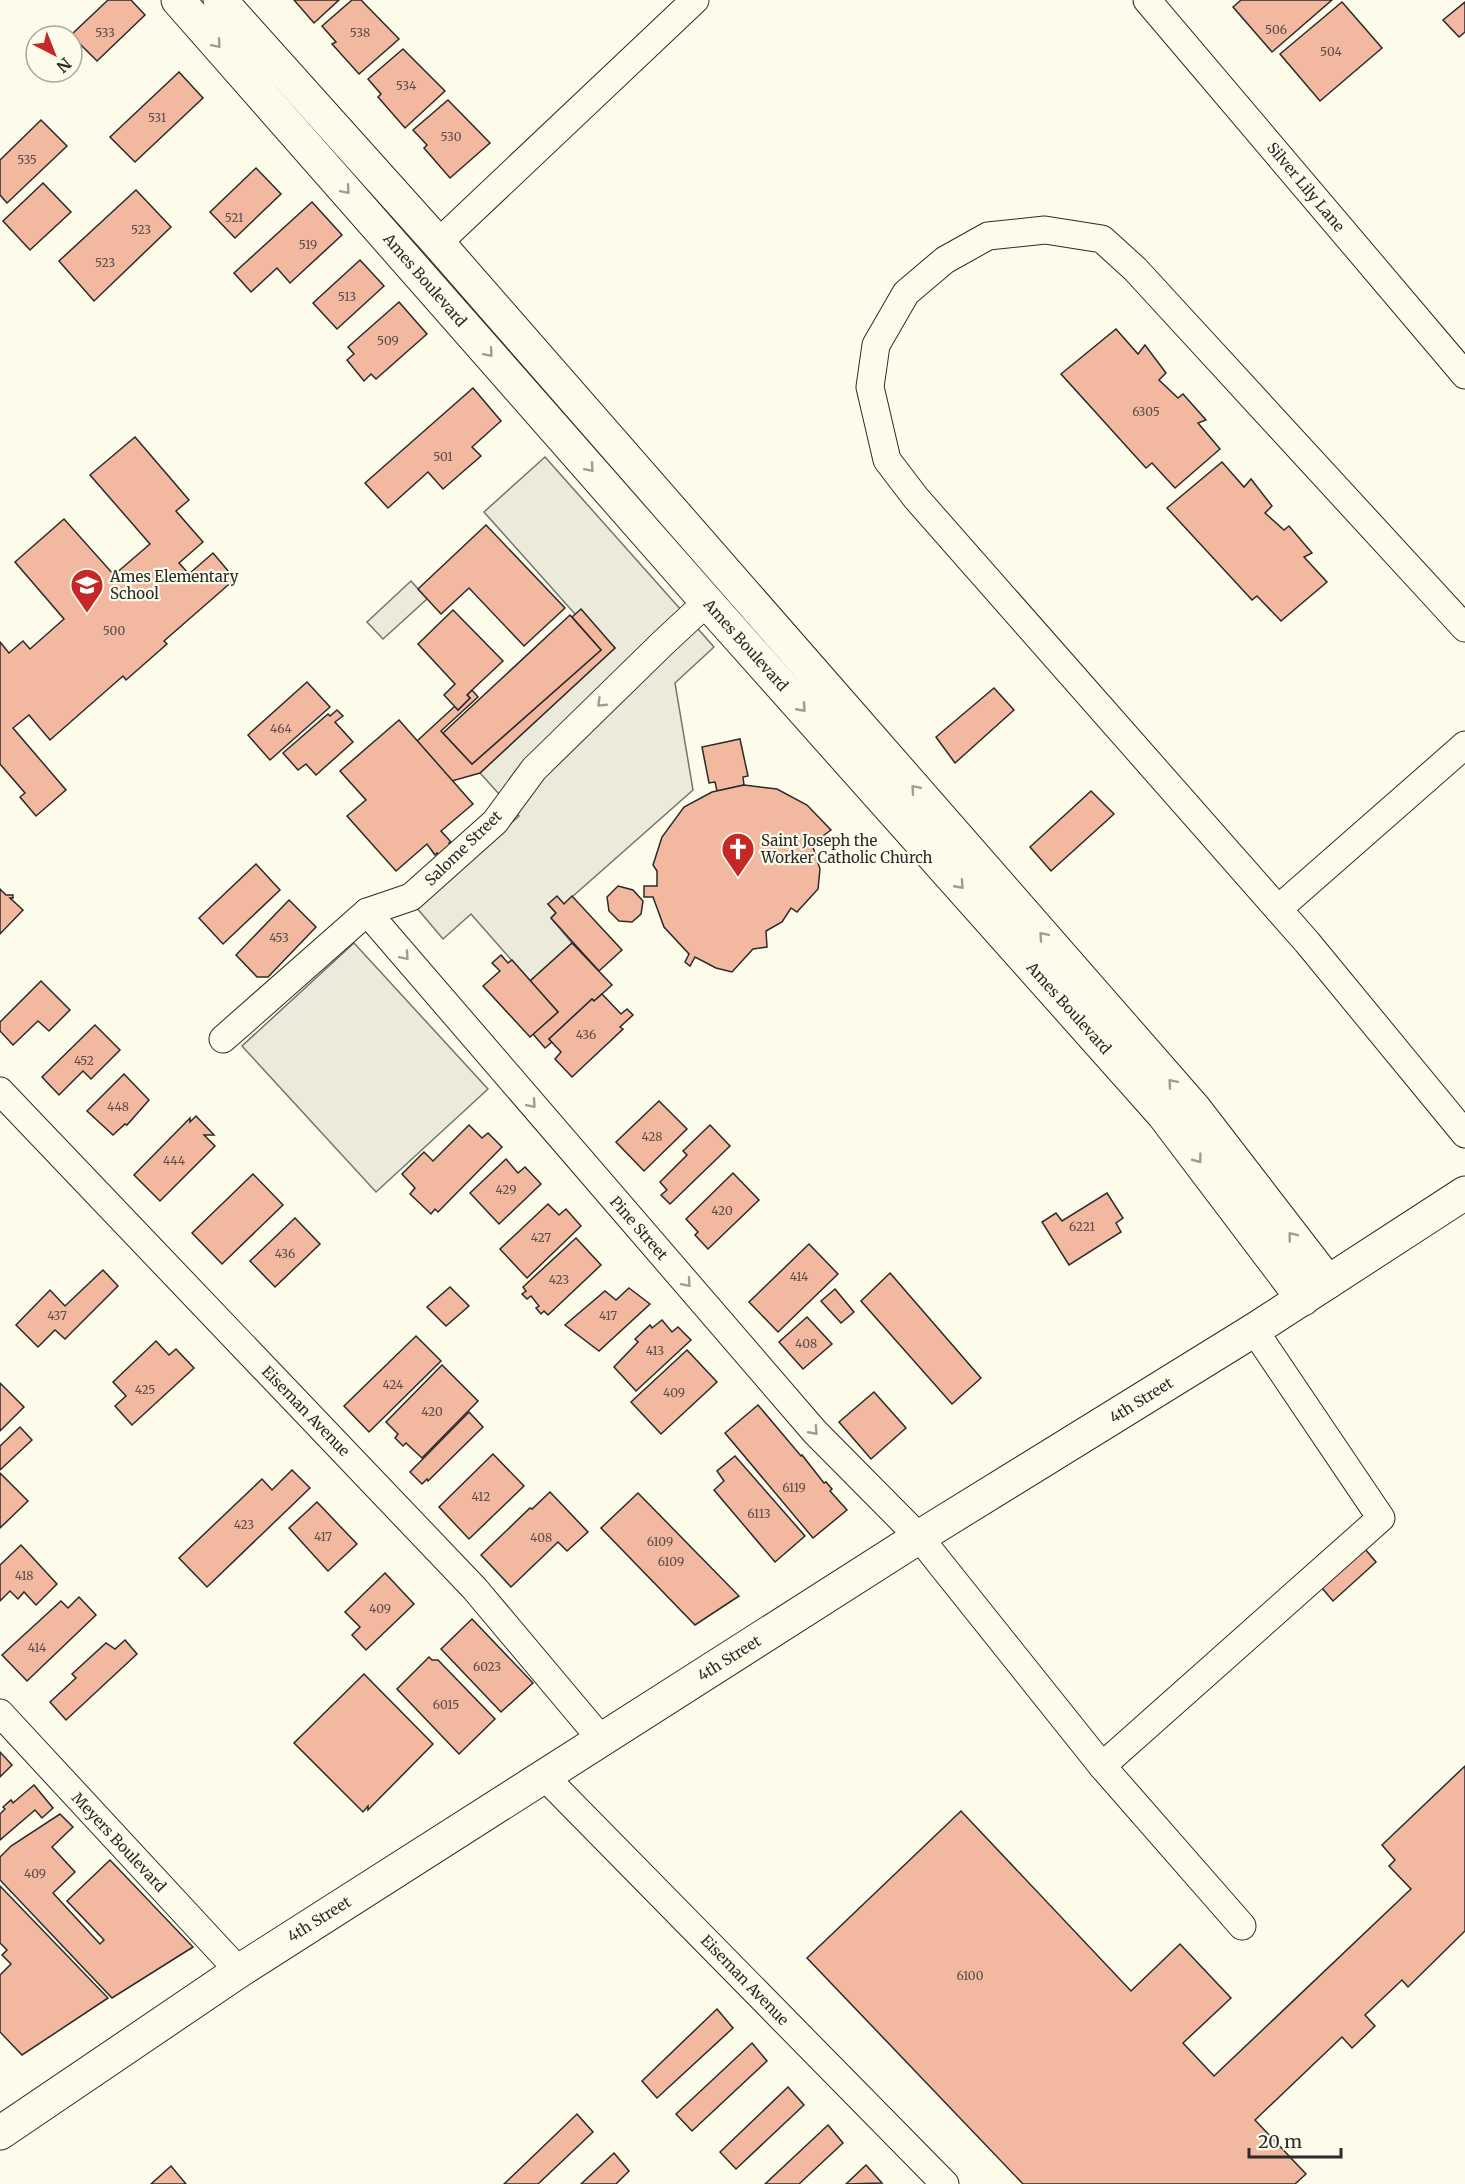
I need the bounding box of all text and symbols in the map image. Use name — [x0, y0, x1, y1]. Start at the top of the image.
house number: 506 — [1265, 22, 1287, 37]
north arrow — [24, 24, 84, 84]
house number: 533 — [95, 25, 115, 40]
house number: 538 — [350, 25, 370, 40]
one-way arrow — [210, 37, 221, 48]
house number: 504 — [1320, 44, 1342, 59]
text: N — [52, 53, 75, 77]
house number: 534 — [396, 78, 417, 93]
house number: 531 — [148, 110, 167, 125]
house number: 530 — [441, 129, 462, 144]
street label: Silver Lily Lane — [1263, 138, 1349, 236]
house number: 535 — [17, 152, 37, 167]
one-way arrow — [339, 183, 350, 194]
house number: 521 — [225, 210, 244, 225]
house number: 523 — [131, 222, 151, 237]
street label: Ames Boulevard — [379, 229, 471, 330]
house number: 519 — [299, 237, 317, 252]
house number: 523 — [95, 255, 115, 270]
house number: 513 — [338, 289, 356, 304]
house number: 509 — [377, 333, 399, 348]
one-way arrow — [481, 346, 492, 357]
house number: 6305 — [1132, 404, 1160, 419]
house number: 501 — [433, 449, 453, 464]
one-way arrow — [582, 461, 593, 472]
school or university icon: Ames Elementary School — [69, 567, 105, 614]
place label: Ames Elementary School — [109, 567, 239, 603]
street label: Ames Boulevard — [699, 594, 792, 695]
house number: 500 — [103, 623, 125, 638]
one-way arrow — [598, 696, 609, 707]
one-way arrow — [795, 702, 806, 712]
house number: 464 — [270, 721, 293, 736]
one-way arrow — [911, 785, 922, 796]
street label: Salome Street — [420, 806, 506, 890]
church icon: Saint Joseph the Worker Catholic Church — [720, 831, 756, 878]
place label: Saint Joseph the Worker Catholic Church — [760, 831, 933, 867]
one-way arrow — [952, 879, 963, 890]
house number: 453 — [269, 930, 289, 945]
one-way arrow — [1039, 932, 1050, 943]
one-way arrow — [398, 949, 409, 960]
street label: Ames Boulevard — [1022, 957, 1115, 1058]
house number: 436 — [576, 1027, 596, 1042]
house number: 452 — [74, 1053, 94, 1068]
one-way arrow — [1168, 1079, 1179, 1090]
one-way arrow — [525, 1097, 536, 1108]
house number: 448 — [107, 1099, 129, 1114]
house number: 428 — [642, 1129, 662, 1144]
house number: 444 — [163, 1153, 186, 1168]
one-way arrow — [1190, 1153, 1201, 1164]
house number: 429 — [496, 1182, 516, 1197]
street label: Pine Street — [606, 1192, 672, 1264]
house number: 420 — [711, 1203, 733, 1218]
house number: 6221 — [1069, 1219, 1095, 1234]
house number: 427 — [531, 1230, 551, 1245]
one-way arrow — [1289, 1231, 1300, 1242]
house number: 436 — [275, 1246, 295, 1261]
house number: 414 — [790, 1269, 809, 1284]
house number: 423 — [549, 1272, 569, 1287]
one-way arrow — [680, 1276, 691, 1287]
house number: 437 — [47, 1308, 67, 1323]
house number: 417 — [599, 1308, 617, 1323]
house number: 408 — [795, 1336, 817, 1351]
house number: 413 — [646, 1343, 664, 1358]
street label: Eiseman Avenue — [258, 1362, 354, 1460]
street label: 4th Street — [1106, 1373, 1176, 1427]
house number: 424 — [383, 1377, 404, 1392]
house number: 425 — [135, 1382, 155, 1397]
house number: 409 — [663, 1385, 685, 1400]
house number: 420 — [421, 1404, 443, 1419]
one-way arrow — [807, 1424, 818, 1435]
house number: 6119 — [782, 1480, 806, 1495]
house number: 412 — [472, 1489, 490, 1504]
house number: 6113 — [747, 1506, 771, 1521]
house number: 423 — [234, 1517, 254, 1532]
house number: 417 — [314, 1529, 332, 1544]
house number: 408 — [530, 1530, 552, 1545]
house number: 6109 — [647, 1534, 673, 1549]
house number: 6109 — [658, 1554, 684, 1569]
house number: 418 — [15, 1568, 33, 1583]
house number: 409 — [369, 1601, 391, 1616]
street label: 4th Street — [694, 1631, 764, 1685]
house number: 414 — [28, 1640, 47, 1655]
house number: 6023 — [473, 1659, 501, 1674]
house number: 6015 — [433, 1697, 459, 1712]
street label: Meyers Boulevard — [68, 1788, 170, 1896]
house number: 409 — [24, 1866, 46, 1881]
street label: 4th Street — [284, 1892, 354, 1946]
street label: Eiseman Avenue — [697, 1931, 793, 2029]
house number: 6100 — [957, 1968, 984, 1983]
scale bar — [1249, 2121, 1340, 2159]
text: 20 m — [1258, 2130, 1302, 2153]

